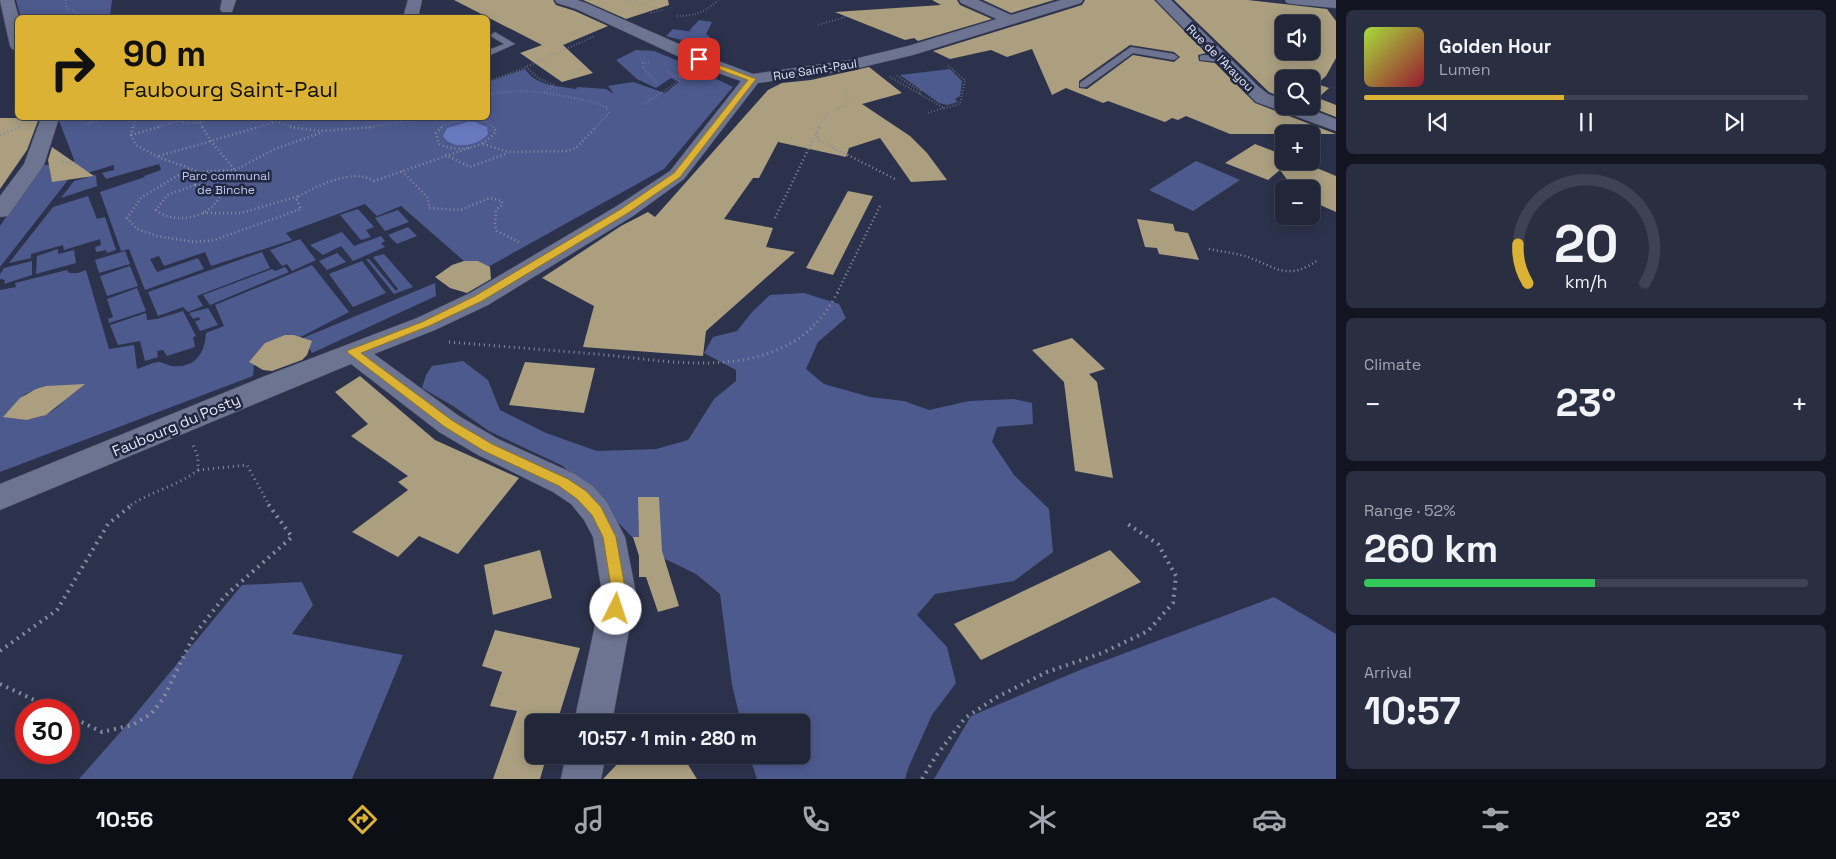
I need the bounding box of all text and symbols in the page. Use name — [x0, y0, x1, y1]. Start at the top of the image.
map controls — [1275, 15, 1320, 225]
button: sound — [1275, 15, 1320, 60]
street label: Rue de l'Arayou — [1183, 21, 1257, 95]
text: 90 m — [123, 32, 206, 76]
text: Golden Hour — [1439, 34, 1551, 59]
icon: right — [40, 35, 105, 100]
pin — [678, 38, 720, 80]
icon: arrive — [685, 45, 713, 73]
street label: Rue Saint-Paul — [772, 55, 858, 85]
text: Lumen — [1439, 59, 1491, 80]
button: search — [1275, 70, 1320, 115]
text: Faubourg Saint-Paul — [123, 75, 338, 103]
icon: previous — [1424, 108, 1452, 136]
icon: pause — [1572, 108, 1600, 136]
icon: next — [1720, 108, 1748, 136]
button: + — [1275, 125, 1320, 170]
park label: Parc communal de Binche — [182, 168, 270, 198]
button: − — [1275, 180, 1320, 225]
text: 20 — [1554, 211, 1618, 277]
text: km/h — [1565, 270, 1607, 293]
text: Climate — [1364, 354, 1421, 375]
text: 23° — [1556, 379, 1616, 427]
text: − — [1364, 386, 1381, 422]
text: + — [1791, 386, 1808, 422]
street label: Faubourg du Posty — [109, 389, 243, 461]
text: Range · 52% — [1364, 500, 1456, 521]
text: 260 km — [1364, 525, 1498, 573]
position arrow — [589, 582, 641, 634]
text: Arrival — [1364, 662, 1412, 683]
text: 10:57 — [1364, 687, 1461, 735]
speed limit sign: 30 — [15, 699, 80, 764]
text: 10:57 · 1 min · 280 m — [578, 726, 757, 751]
icon: directions — [345, 802, 380, 837]
icon: music — [572, 802, 607, 837]
icon: phone — [798, 802, 833, 837]
icon: climate — [1025, 802, 1060, 837]
icon: car — [1252, 802, 1287, 837]
icon: filters — [1478, 802, 1513, 837]
text: 10:56 — [96, 805, 153, 833]
text: 23° — [1705, 805, 1740, 833]

